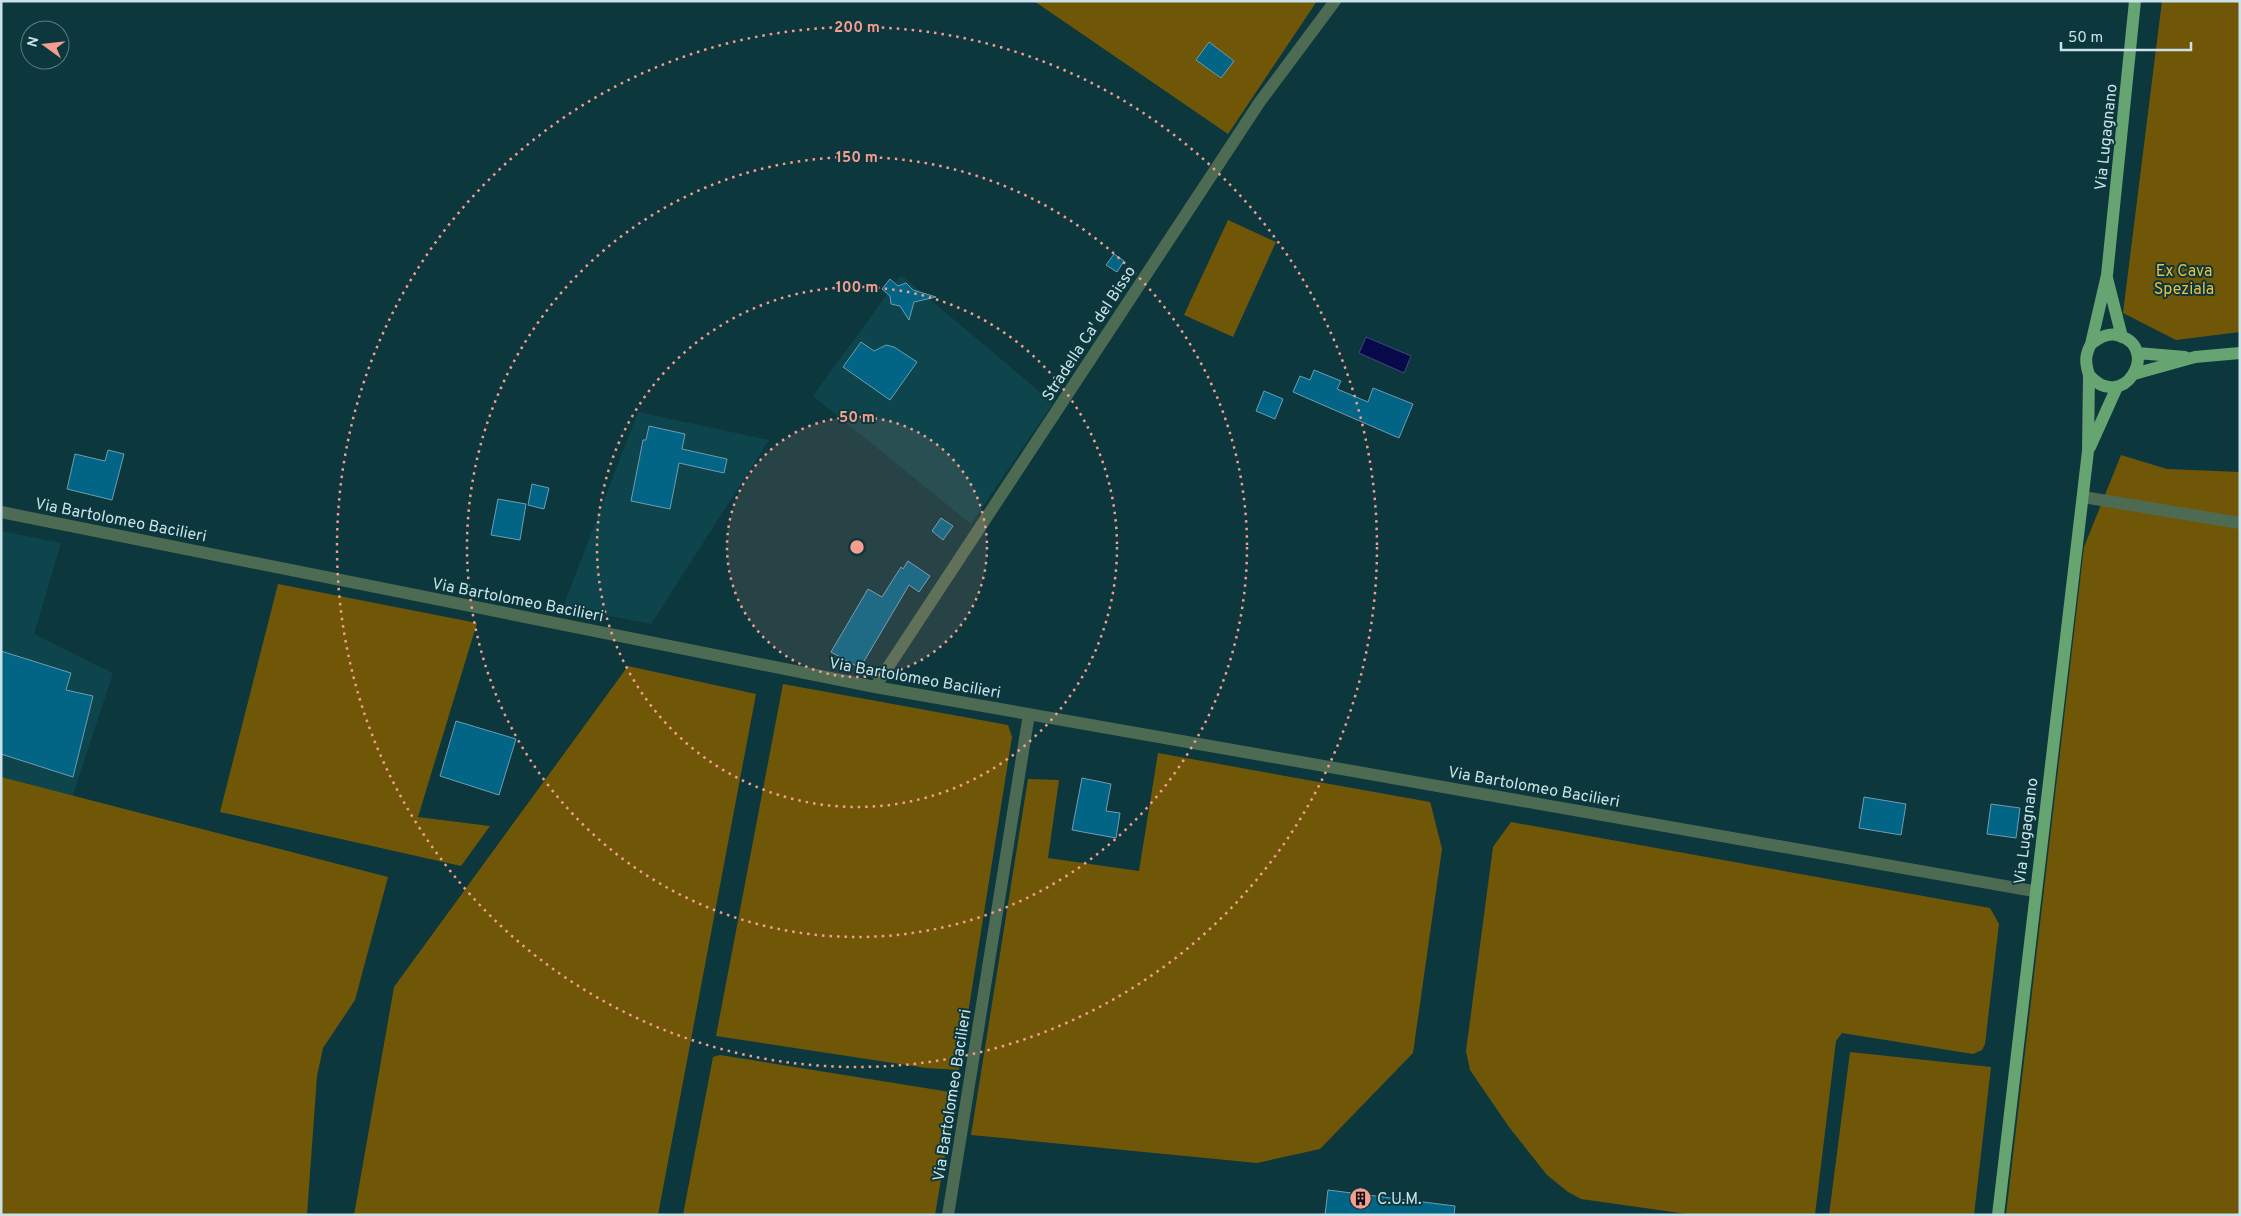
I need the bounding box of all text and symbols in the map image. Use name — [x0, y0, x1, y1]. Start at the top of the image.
text: 200 m — [834, 19, 880, 38]
north arrow — [20, 20, 70, 70]
scale bar — [2061, 20, 2191, 52]
text: 50 m — [2068, 29, 2103, 48]
text: N — [24, 35, 43, 49]
street label: Via Lugagnano — [2091, 83, 2123, 192]
text: 150 m — [836, 149, 878, 168]
park label: Ex Cava Speziala — [2154, 262, 2214, 300]
street label: Stradella Ca' del Bisso — [1038, 263, 1141, 406]
text: 100 m — [836, 279, 878, 298]
text: 50 m — [839, 409, 875, 428]
street label: Via Bartolomeo Bacilieri — [33, 495, 208, 547]
centre of rings — [848, 538, 866, 556]
street label: Via Bartolomeo Bacilieri — [430, 575, 605, 627]
street label: Via Bartolomeo Bacilieri — [827, 654, 1002, 704]
street label: Via Bartolomeo Bacilieri — [1446, 763, 1621, 813]
street label: Via Lugagnano — [2011, 777, 2043, 886]
street label: Via Bartolomeo Bacilieri — [929, 1008, 976, 1183]
building icon: C.U.M. — [1349, 1186, 1373, 1210]
place label: C.U.M. — [1377, 1190, 1422, 1210]

